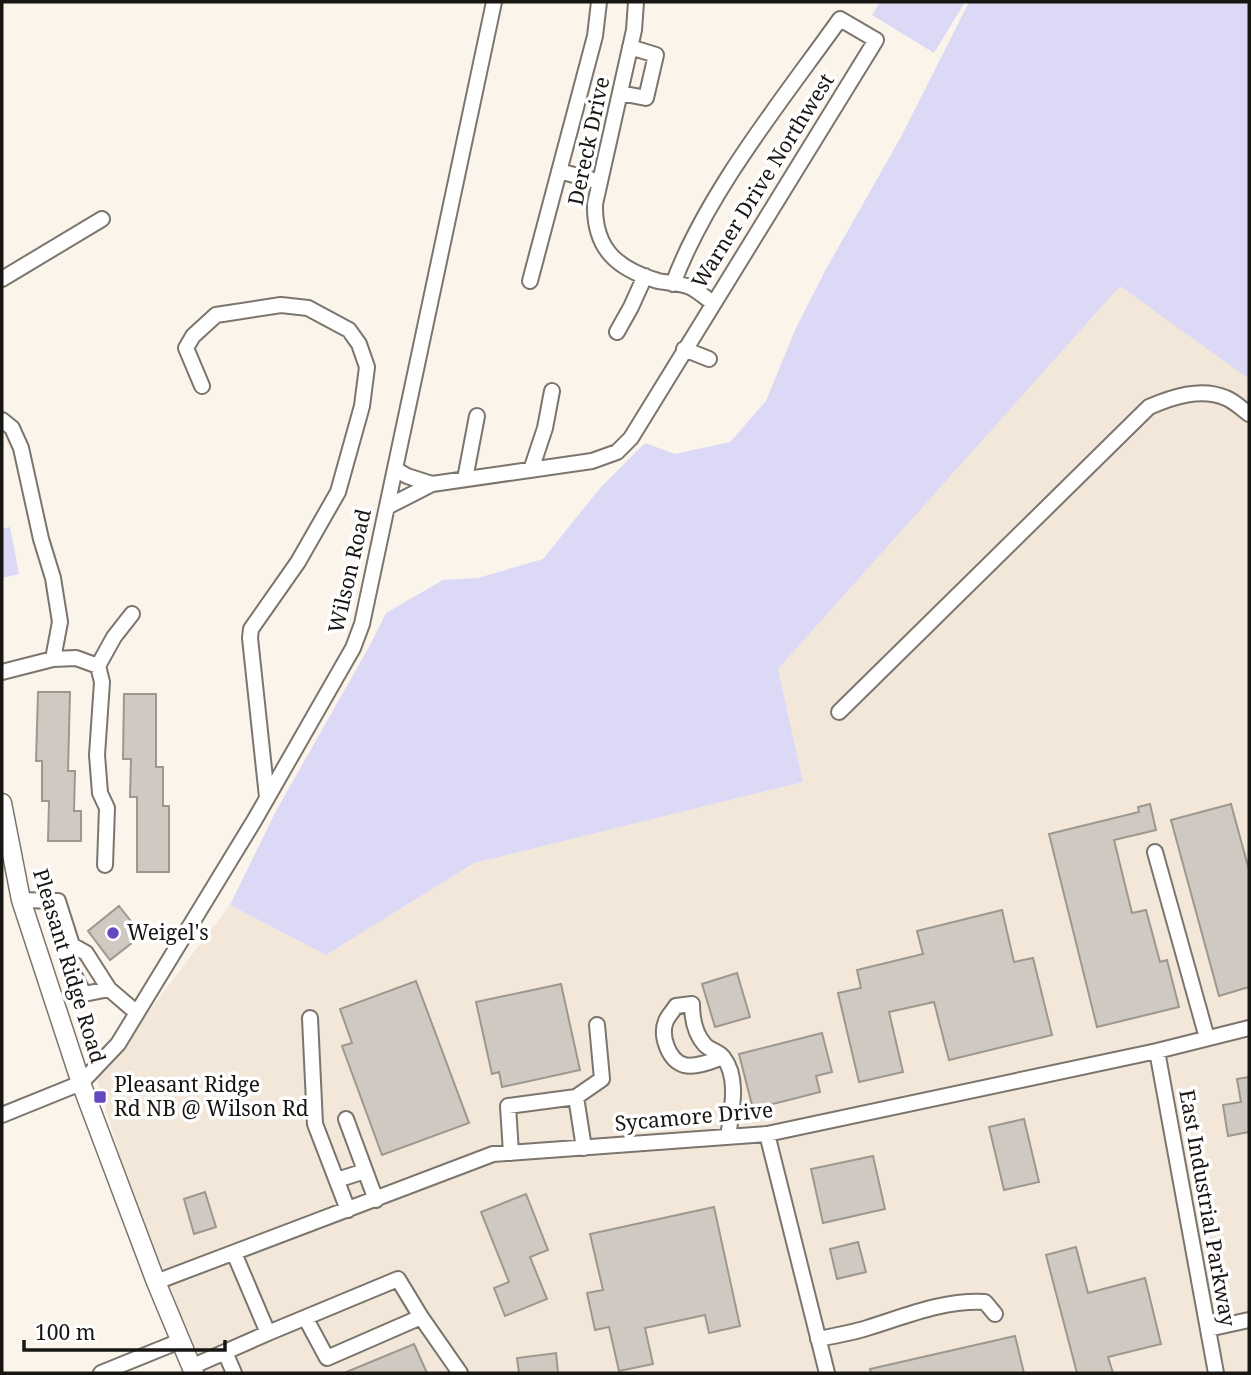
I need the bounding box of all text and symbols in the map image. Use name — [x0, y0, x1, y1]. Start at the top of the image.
street label: Warner Drive Northwest — [685, 68, 840, 293]
street label: Dereck Drive — [561, 74, 615, 208]
street label: Wilson Road — [321, 506, 377, 636]
street label: Pleasant Ridge Road — [27, 865, 113, 1066]
place label: Weigel's — [127, 918, 209, 946]
marker: Weigel's — [105, 925, 121, 941]
place label: Pleasant Ridge Rd NB @ Wilson Rd — [114, 1070, 309, 1122]
street label: East Industrial Parkway — [1173, 1087, 1243, 1329]
marker: Pleasant Ridge Rd NB @ Wilson Rd — [92, 1089, 108, 1105]
street label: Sycamore Drive — [614, 1095, 774, 1137]
scale bar — [24, 1308, 226, 1352]
text: 100 m — [35, 1318, 96, 1346]

